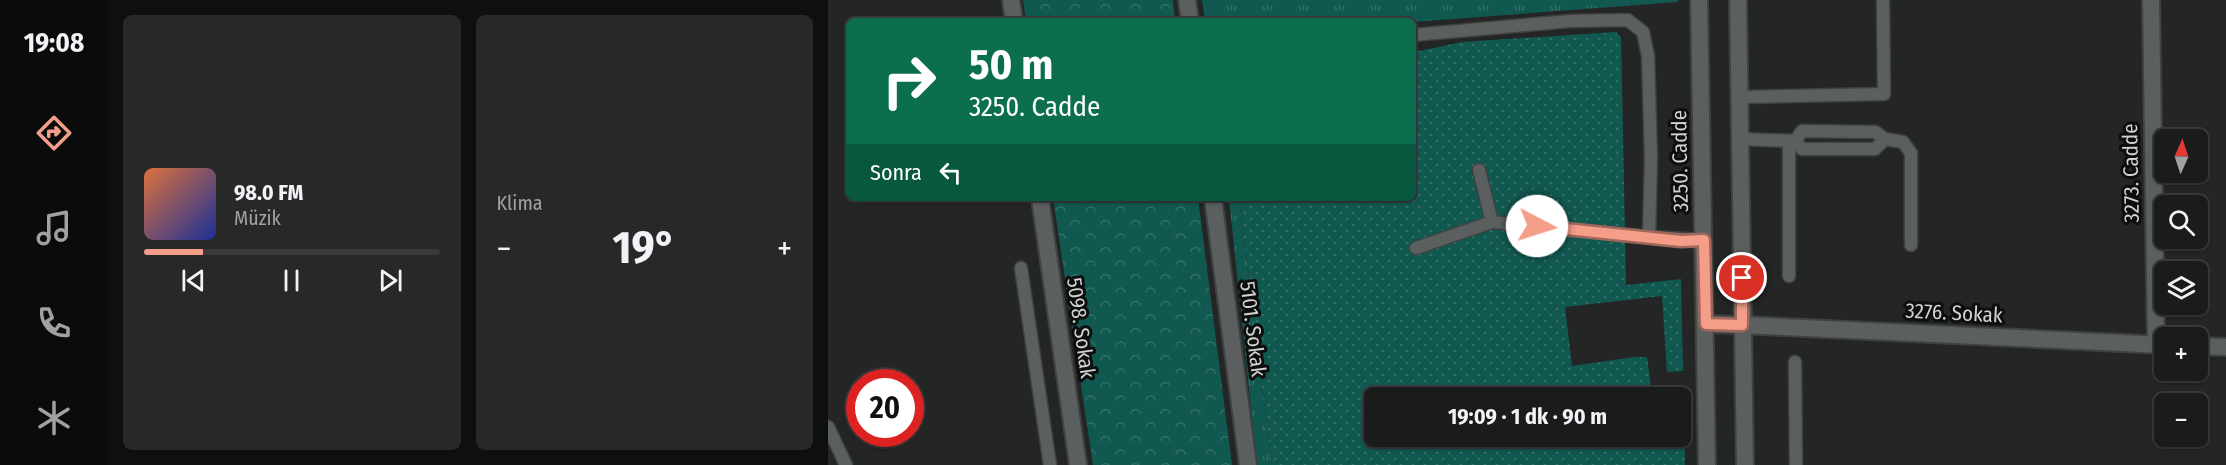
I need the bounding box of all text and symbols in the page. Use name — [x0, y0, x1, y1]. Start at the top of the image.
text: 19:08 — [24, 27, 84, 59]
text: 50 m — [969, 40, 1053, 90]
icon: right — [870, 42, 948, 120]
text: 3250. Cadde — [969, 91, 1100, 123]
street label: 3250. Cadde — [1666, 110, 1694, 212]
icon: directions — [33, 112, 75, 154]
street label: 3273. Cadde — [2117, 123, 2145, 223]
north arrow — [2154, 129, 2208, 183]
map controls — [2154, 129, 2208, 447]
icon: left — [934, 156, 967, 189]
text: Sonra — [870, 159, 922, 186]
text: 98.0 FM — [234, 179, 303, 206]
text: Klima — [497, 191, 543, 215]
position arrow — [1505, 194, 1569, 258]
button: search — [2154, 195, 2208, 249]
text: Müzik — [234, 206, 281, 230]
icon: music — [33, 207, 75, 249]
text: 19° — [612, 221, 676, 275]
text: − — [497, 229, 511, 269]
text: + — [777, 229, 792, 269]
pin — [1716, 252, 1767, 303]
icon: arrive — [1725, 261, 1758, 294]
button: layers — [2154, 261, 2208, 315]
icon: previous — [177, 264, 210, 297]
icon: pause — [275, 264, 308, 297]
icon: next — [374, 264, 407, 297]
street label: 5098. Sokak — [1061, 276, 1101, 380]
street label: 5101. Sokak — [1234, 280, 1272, 378]
street label: 3276. Sokak — [1905, 297, 2003, 329]
icon: phone — [33, 302, 75, 344]
button: + — [2154, 327, 2208, 381]
speed limit sign: 20 — [846, 369, 924, 447]
button: − — [2154, 393, 2208, 447]
icon: climate — [33, 397, 75, 439]
text: 19:09 · 1 dk · 90 m — [1448, 403, 1607, 430]

